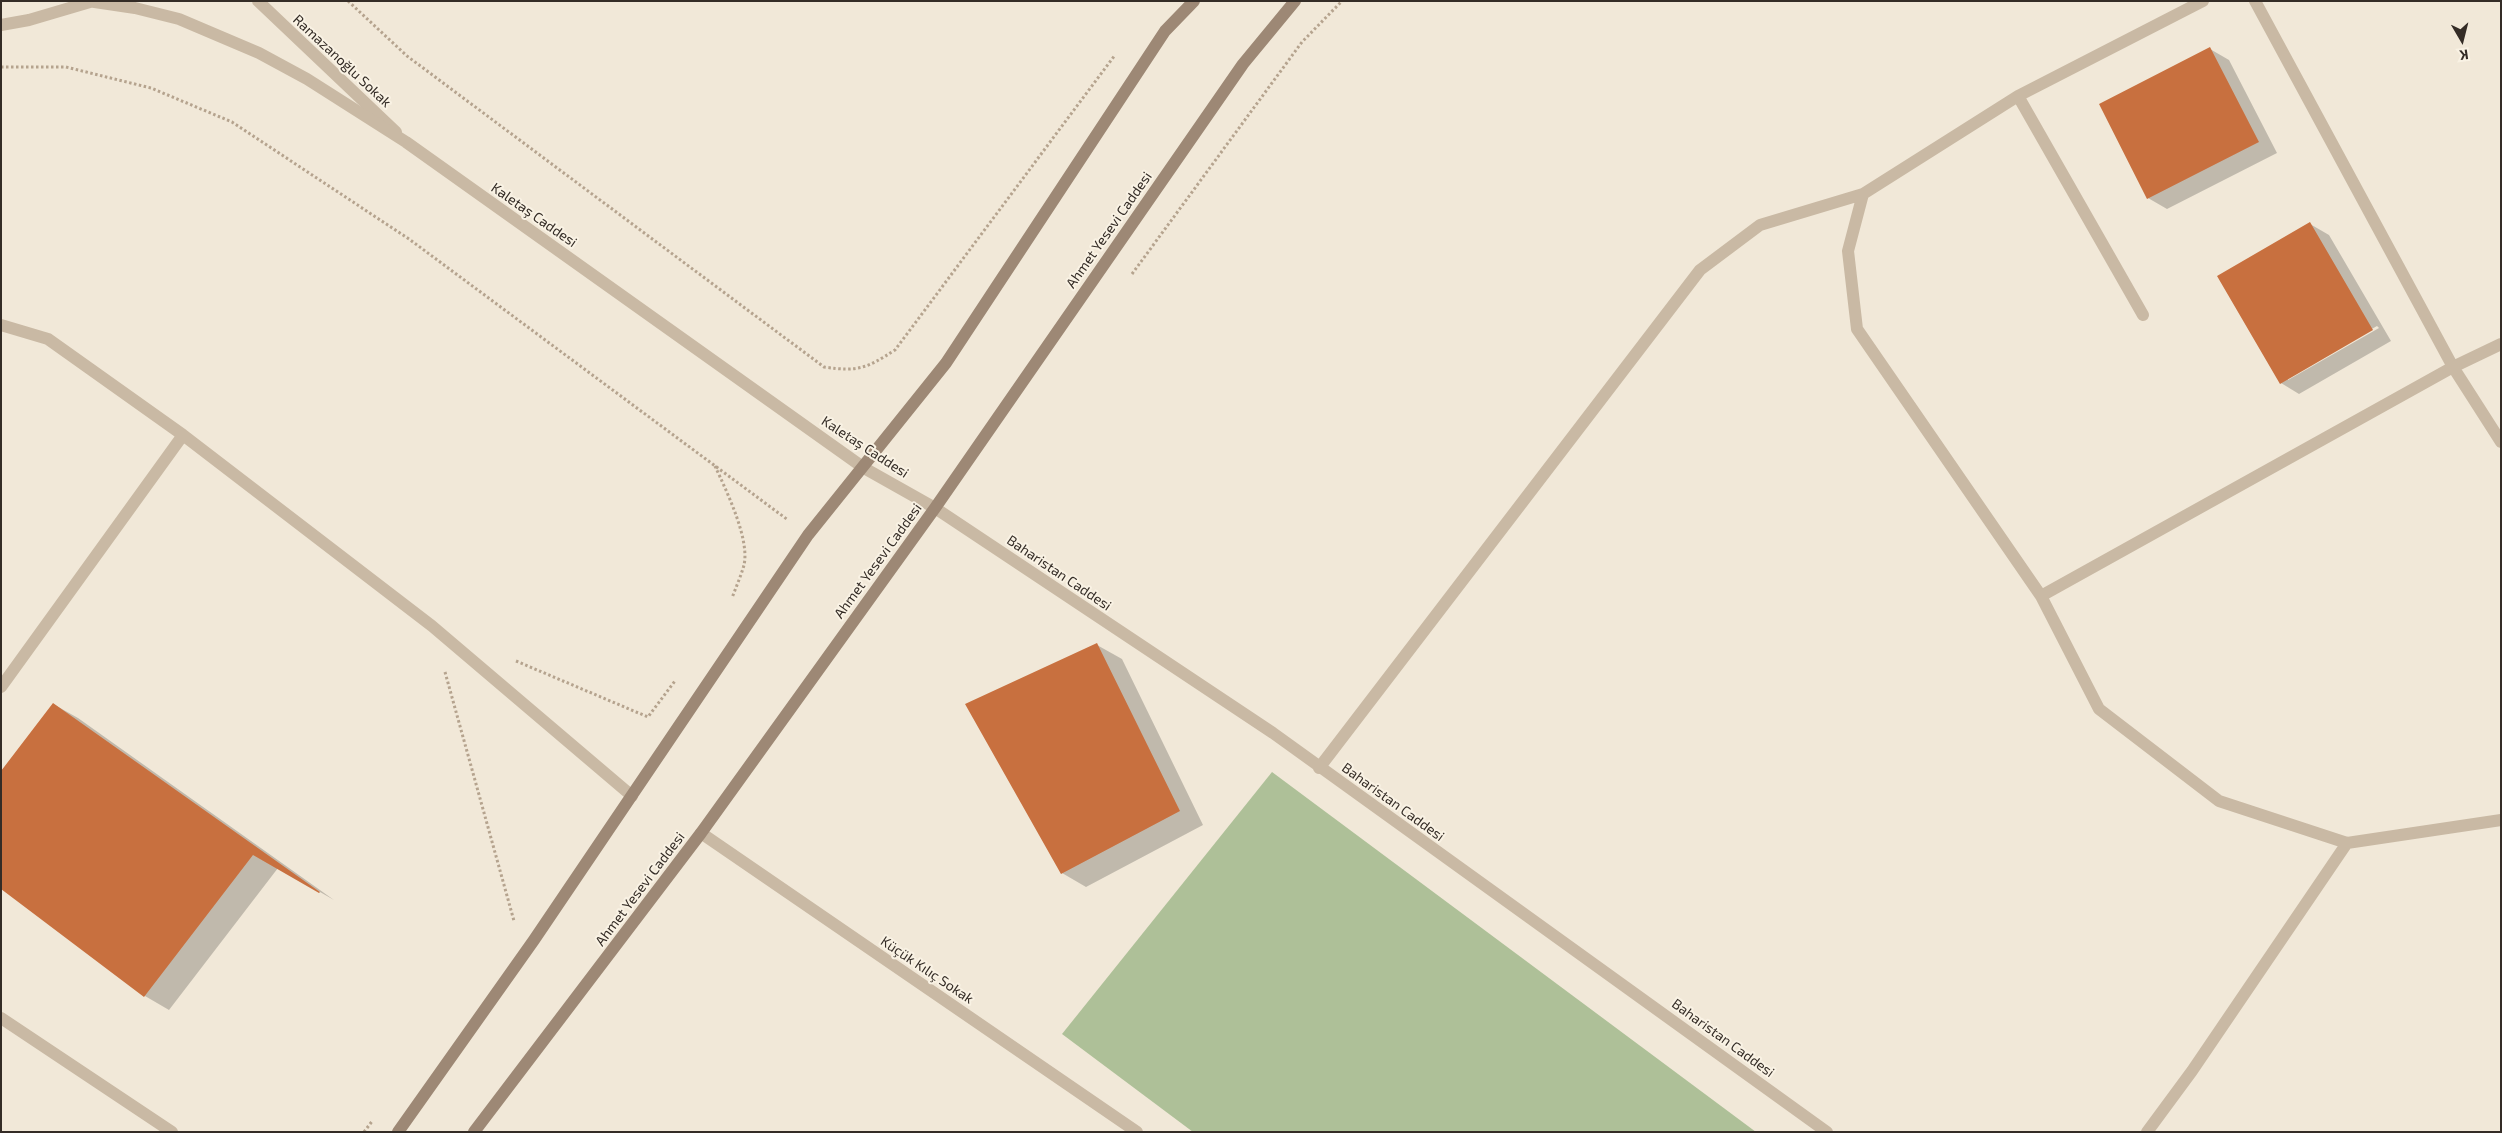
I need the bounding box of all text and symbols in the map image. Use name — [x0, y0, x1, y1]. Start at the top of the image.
street label: Ramazanoğlu Sokak — [289, 11, 395, 111]
north arrow — [2437, 15, 2487, 65]
text: K — [2459, 46, 2470, 64]
street label: Ahmet Yesevi Caddesi — [1063, 169, 1155, 291]
street label: Kaletaş Caddesi — [488, 179, 580, 251]
street label: Kaletaş Caddesi — [818, 413, 912, 481]
street label: Ahmet Yesevi Caddesi — [831, 500, 925, 622]
street label: Baharistan Caddesi — [1004, 532, 1114, 614]
street label: Baharistan Caddesi — [1339, 759, 1447, 845]
street label: Ahmet Yesevi Caddesi — [592, 829, 688, 949]
street label: Küçük Kılıç Sokak — [877, 933, 977, 1007]
street label: Baharistan Caddesi — [1669, 995, 1777, 1081]

